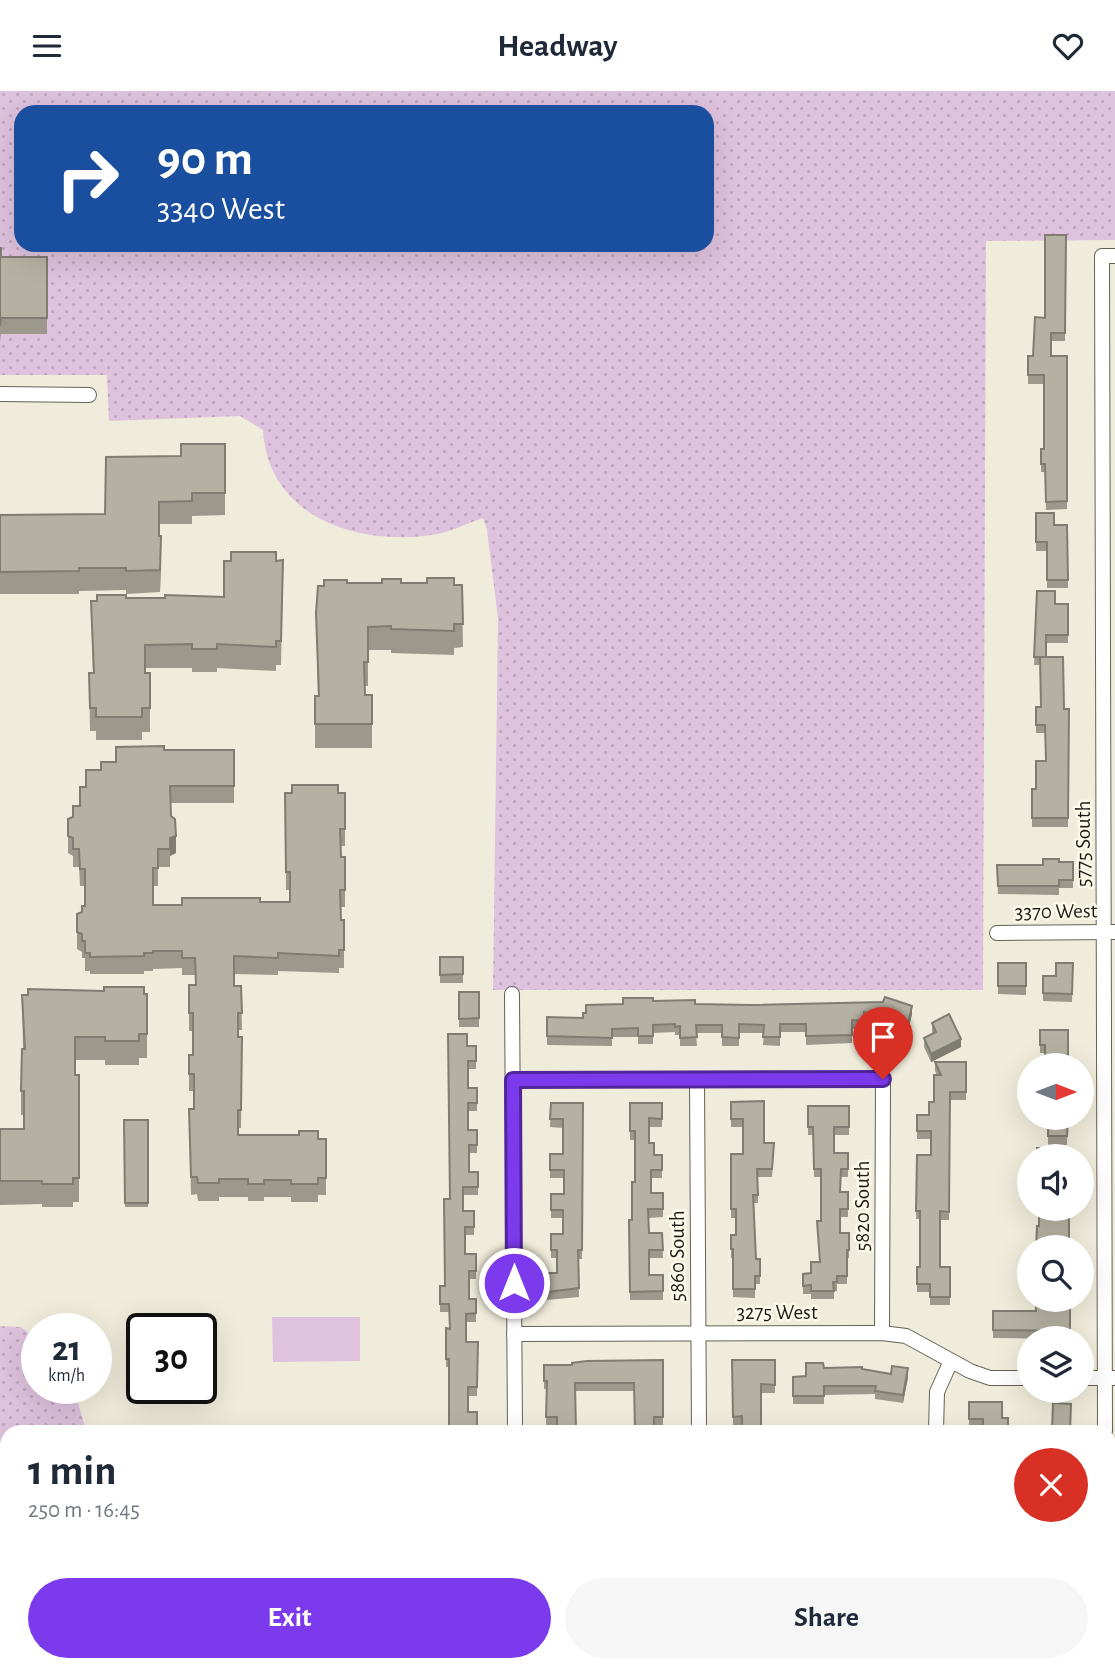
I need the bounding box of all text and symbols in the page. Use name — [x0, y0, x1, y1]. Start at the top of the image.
icon: menu — [28, 27, 66, 65]
icon: heart — [1049, 27, 1087, 65]
text: Headway — [497, 30, 618, 62]
icon: right — [42, 133, 133, 224]
text: 90 m — [157, 135, 253, 184]
text: 3340 West — [157, 193, 285, 225]
street label: 5775 South — [1073, 801, 1094, 887]
street label: 3370 West — [1015, 900, 1098, 923]
pin — [853, 1007, 913, 1079]
icon: arrive — [864, 1018, 902, 1056]
north arrow — [1017, 1053, 1094, 1131]
map controls — [1017, 1053, 1094, 1403]
button: sound — [1017, 1144, 1094, 1221]
street label: 5820 South — [852, 1161, 873, 1251]
street label: 5860 South — [667, 1210, 688, 1302]
button: search — [1017, 1235, 1094, 1312]
position arrow — [477, 1246, 551, 1320]
street label: 3275 West — [736, 1302, 818, 1323]
speed limit sign: 30 — [126, 1313, 217, 1404]
button: layers — [1017, 1326, 1094, 1403]
text: 21 — [52, 1332, 81, 1367]
text: km/h — [48, 1367, 85, 1385]
button: close — [1014, 1448, 1088, 1522]
text: 1 min — [28, 1450, 117, 1492]
text: 250 m · 16:45 — [28, 1499, 140, 1522]
button: Exit — [28, 1578, 551, 1658]
button: Share — [565, 1578, 1088, 1658]

